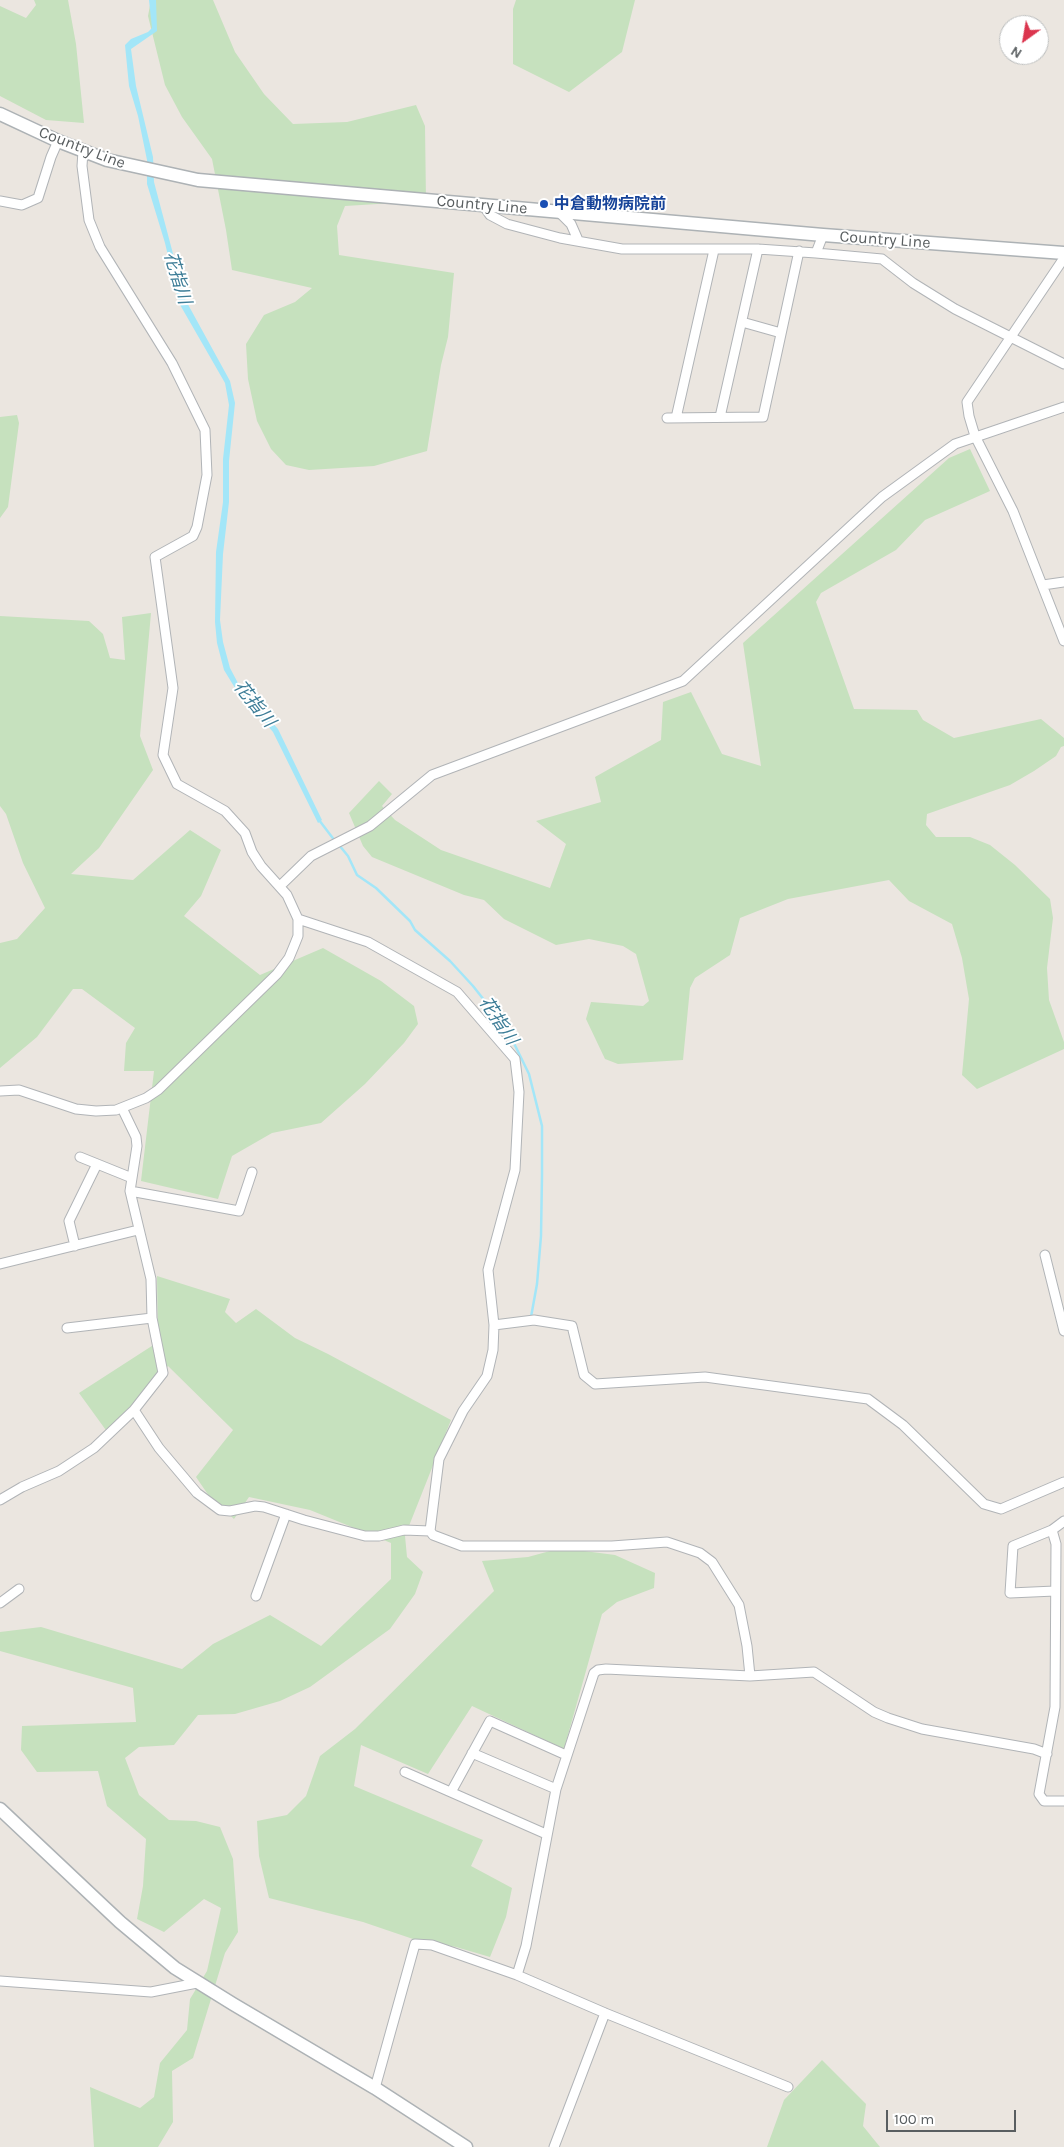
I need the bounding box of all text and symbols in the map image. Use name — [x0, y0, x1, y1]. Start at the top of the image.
north arrow — [999, 15, 1049, 65]
text: N — [1008, 42, 1025, 62]
street label: Country Line — [36, 123, 128, 173]
street label: Country Line — [436, 191, 528, 219]
place label: 中倉動物病院前 — [554, 194, 666, 214]
marker: 中倉動物病院前 — [538, 198, 550, 210]
street label: Country Line — [839, 227, 931, 253]
water label: 花指川 — [159, 249, 195, 307]
water label: 花指川 — [229, 676, 279, 732]
water label: 花指川 — [474, 993, 522, 1049]
scale bar — [889, 2100, 1019, 2132]
text: 100 m — [894, 2110, 934, 2128]

